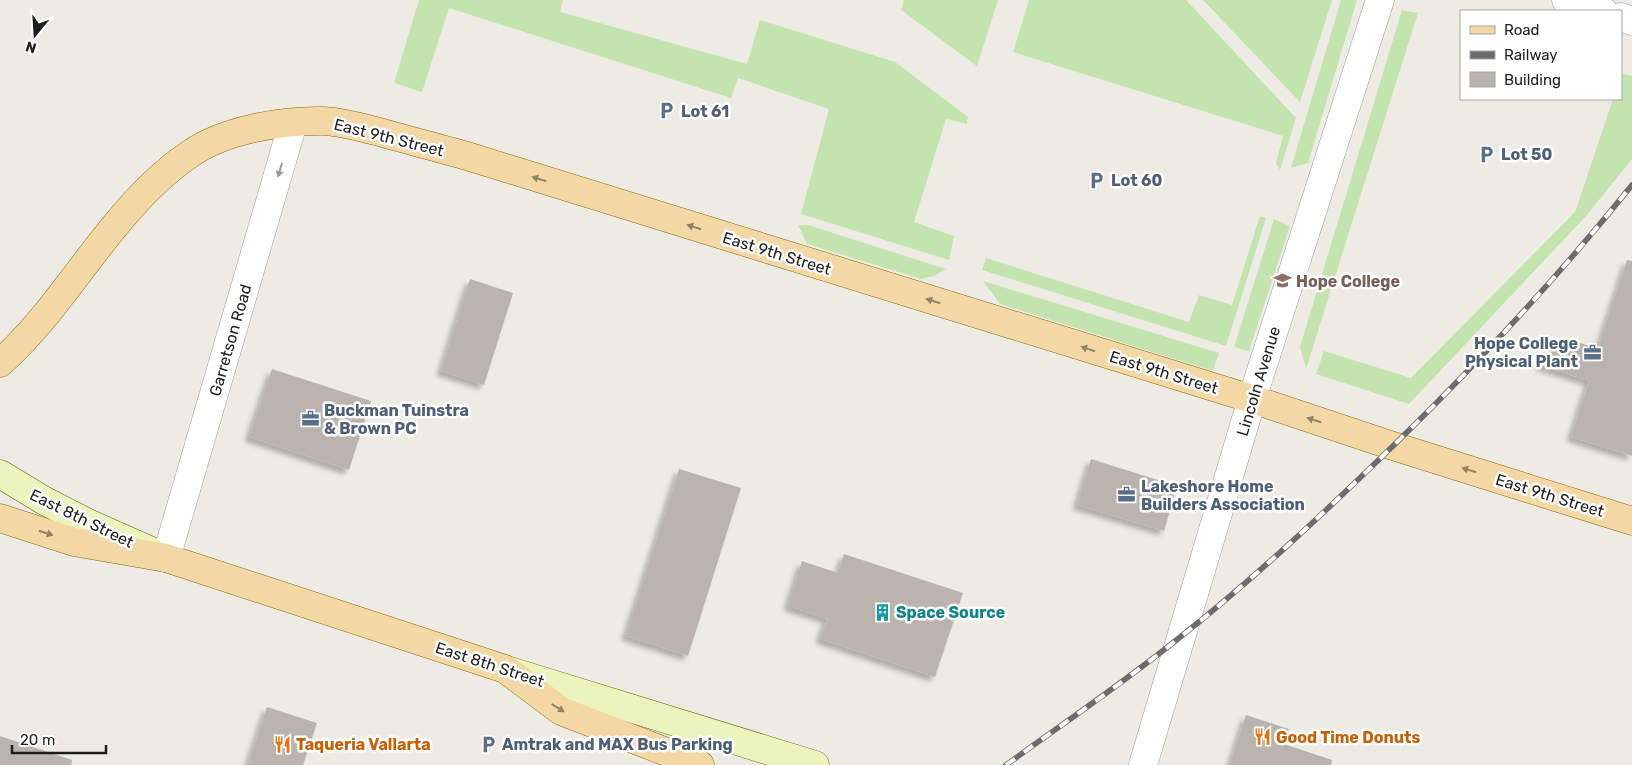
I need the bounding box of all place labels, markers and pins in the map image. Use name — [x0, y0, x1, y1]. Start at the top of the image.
parking icon: Lot 61 — [657, 101, 677, 121]
place label: Lot 61 — [681, 102, 729, 121]
parking icon: Lot 50 — [1477, 144, 1497, 164]
place label: Lot 50 — [1501, 145, 1552, 164]
parking icon: Lot 60 — [1087, 170, 1107, 190]
place label: Lot 60 — [1111, 171, 1163, 190]
school or university icon: Hope College — [1272, 271, 1292, 291]
place label: Hope College — [1296, 272, 1400, 291]
place label: Hope College Physical Plant — [1465, 334, 1579, 371]
office icon: Hope College Physical Plant — [1582, 342, 1602, 362]
place label: Buckman Tuinstra & Brown PC — [324, 401, 469, 438]
office icon: Buckman Tuinstra & Brown PC — [300, 409, 320, 429]
place label: Lakeshore Home Builders Association — [1141, 477, 1305, 514]
office icon: Lakeshore Home Builders Association — [1117, 485, 1137, 505]
building icon: Space Source — [872, 602, 892, 622]
place label: Space Source — [896, 603, 1005, 622]
restaurant icon: Good Time Donuts — [1252, 727, 1272, 747]
place label: Good Time Donuts — [1276, 728, 1421, 747]
restaurant icon: Taqueria Vallarta — [272, 734, 292, 754]
parking icon: Amtrak and MAX Bus Parking — [478, 734, 498, 754]
place label: Taqueria Vallarta — [296, 735, 431, 754]
place label: Amtrak and MAX Bus Parking — [502, 735, 733, 754]

